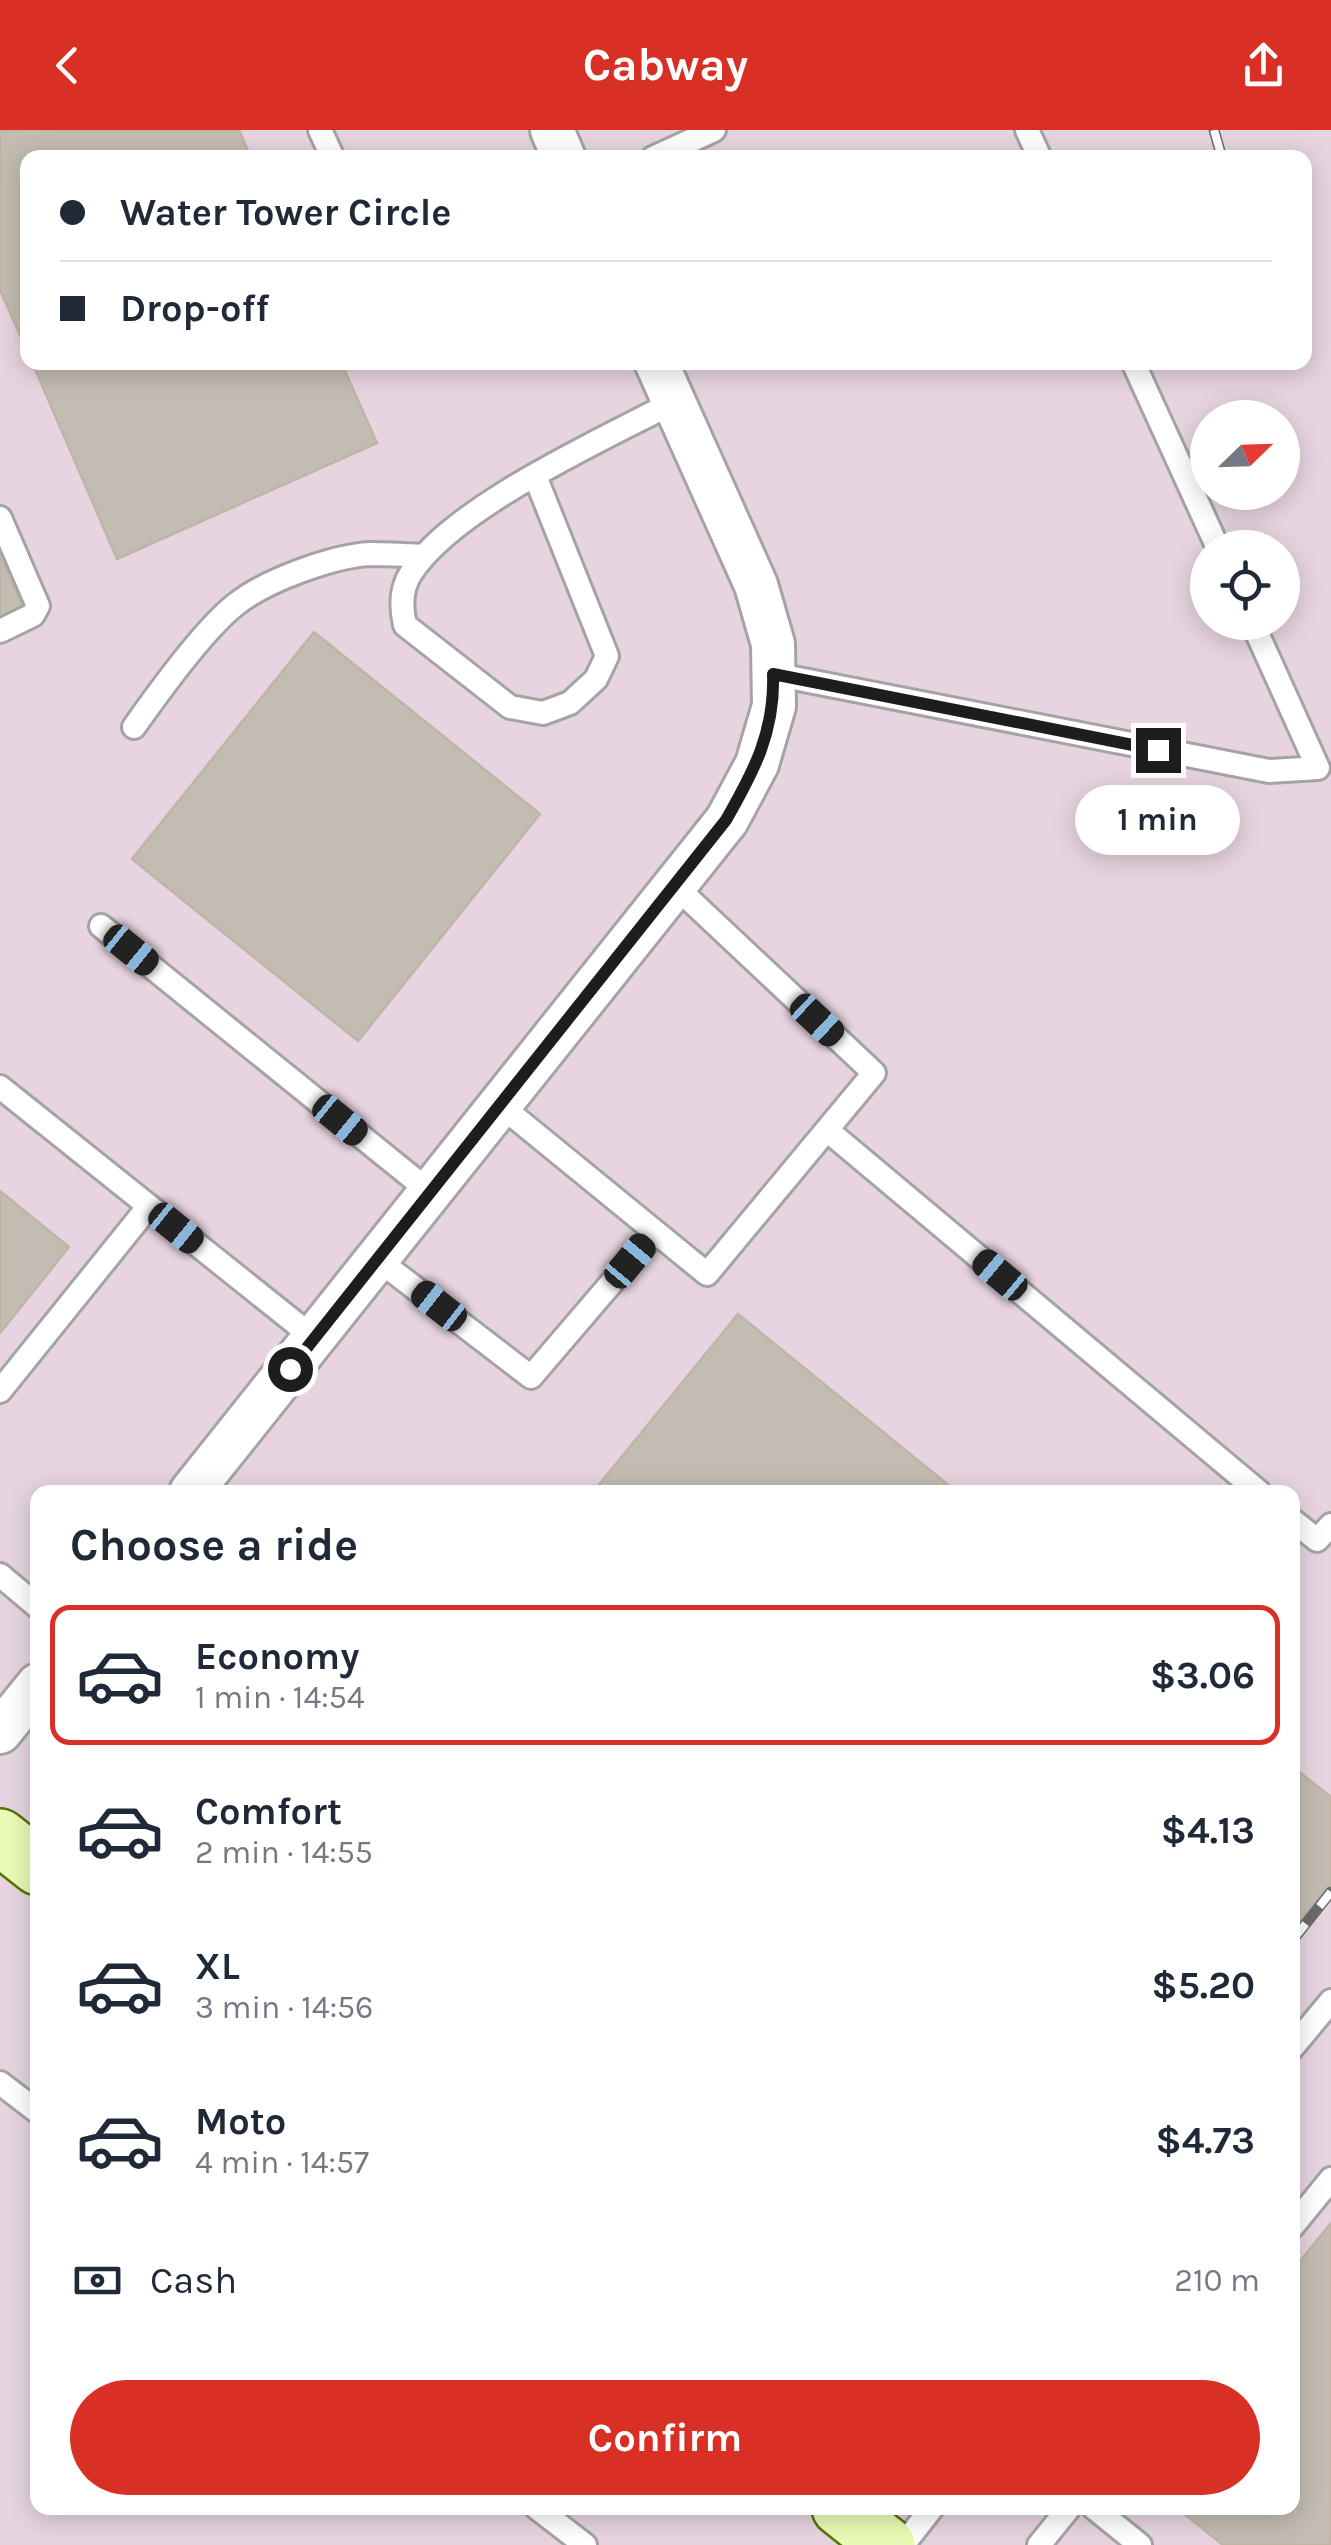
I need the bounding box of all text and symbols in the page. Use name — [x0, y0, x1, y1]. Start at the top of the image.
icon: back — [40, 38, 95, 93]
icon: share — [1236, 38, 1291, 93]
text: Cabway — [583, 39, 748, 91]
text: Water Tower Circle — [120, 190, 451, 235]
text: Drop-off — [120, 286, 269, 331]
north arrow — [1190, 400, 1300, 510]
map controls — [1190, 400, 1300, 640]
button: locate — [1190, 530, 1300, 640]
route end — [1136, 728, 1181, 773]
callout: 1 min — [1076, 785, 1240, 855]
text: 1 min — [1117, 801, 1198, 838]
car — [98, 919, 164, 981]
car — [785, 989, 849, 1051]
car — [307, 1089, 373, 1151]
car — [143, 1197, 209, 1259]
car — [599, 1228, 661, 1294]
car — [967, 1244, 1033, 1306]
car — [406, 1276, 472, 1336]
route start — [268, 1347, 313, 1392]
text: Choose a ride — [70, 1519, 358, 1571]
icon: car — [75, 1630, 165, 1720]
text: Economy — [195, 1634, 359, 1679]
text: $3.06 — [1150, 1653, 1255, 1698]
text: 1 min · 14:54 — [195, 1679, 365, 1716]
icon: car — [75, 1785, 165, 1875]
text: Comfort — [195, 1789, 342, 1834]
text: $4.13 — [1161, 1808, 1255, 1853]
text: 2 min · 14:55 — [195, 1834, 373, 1871]
icon: car — [75, 1940, 165, 2030]
text: XL — [195, 1944, 240, 1989]
text: $5.20 — [1152, 1963, 1255, 2008]
text: 3 min · 14:56 — [195, 1989, 373, 2026]
icon: car — [75, 2095, 165, 2185]
text: Moto — [195, 2099, 286, 2144]
text: $4.73 — [1155, 2118, 1255, 2163]
text: 4 min · 14:57 — [195, 2144, 369, 2181]
icon: cash — [70, 2253, 125, 2308]
text: Cash — [150, 2258, 237, 2303]
text: 210 m — [1174, 2262, 1260, 2299]
button: Confirm — [70, 2380, 1260, 2495]

